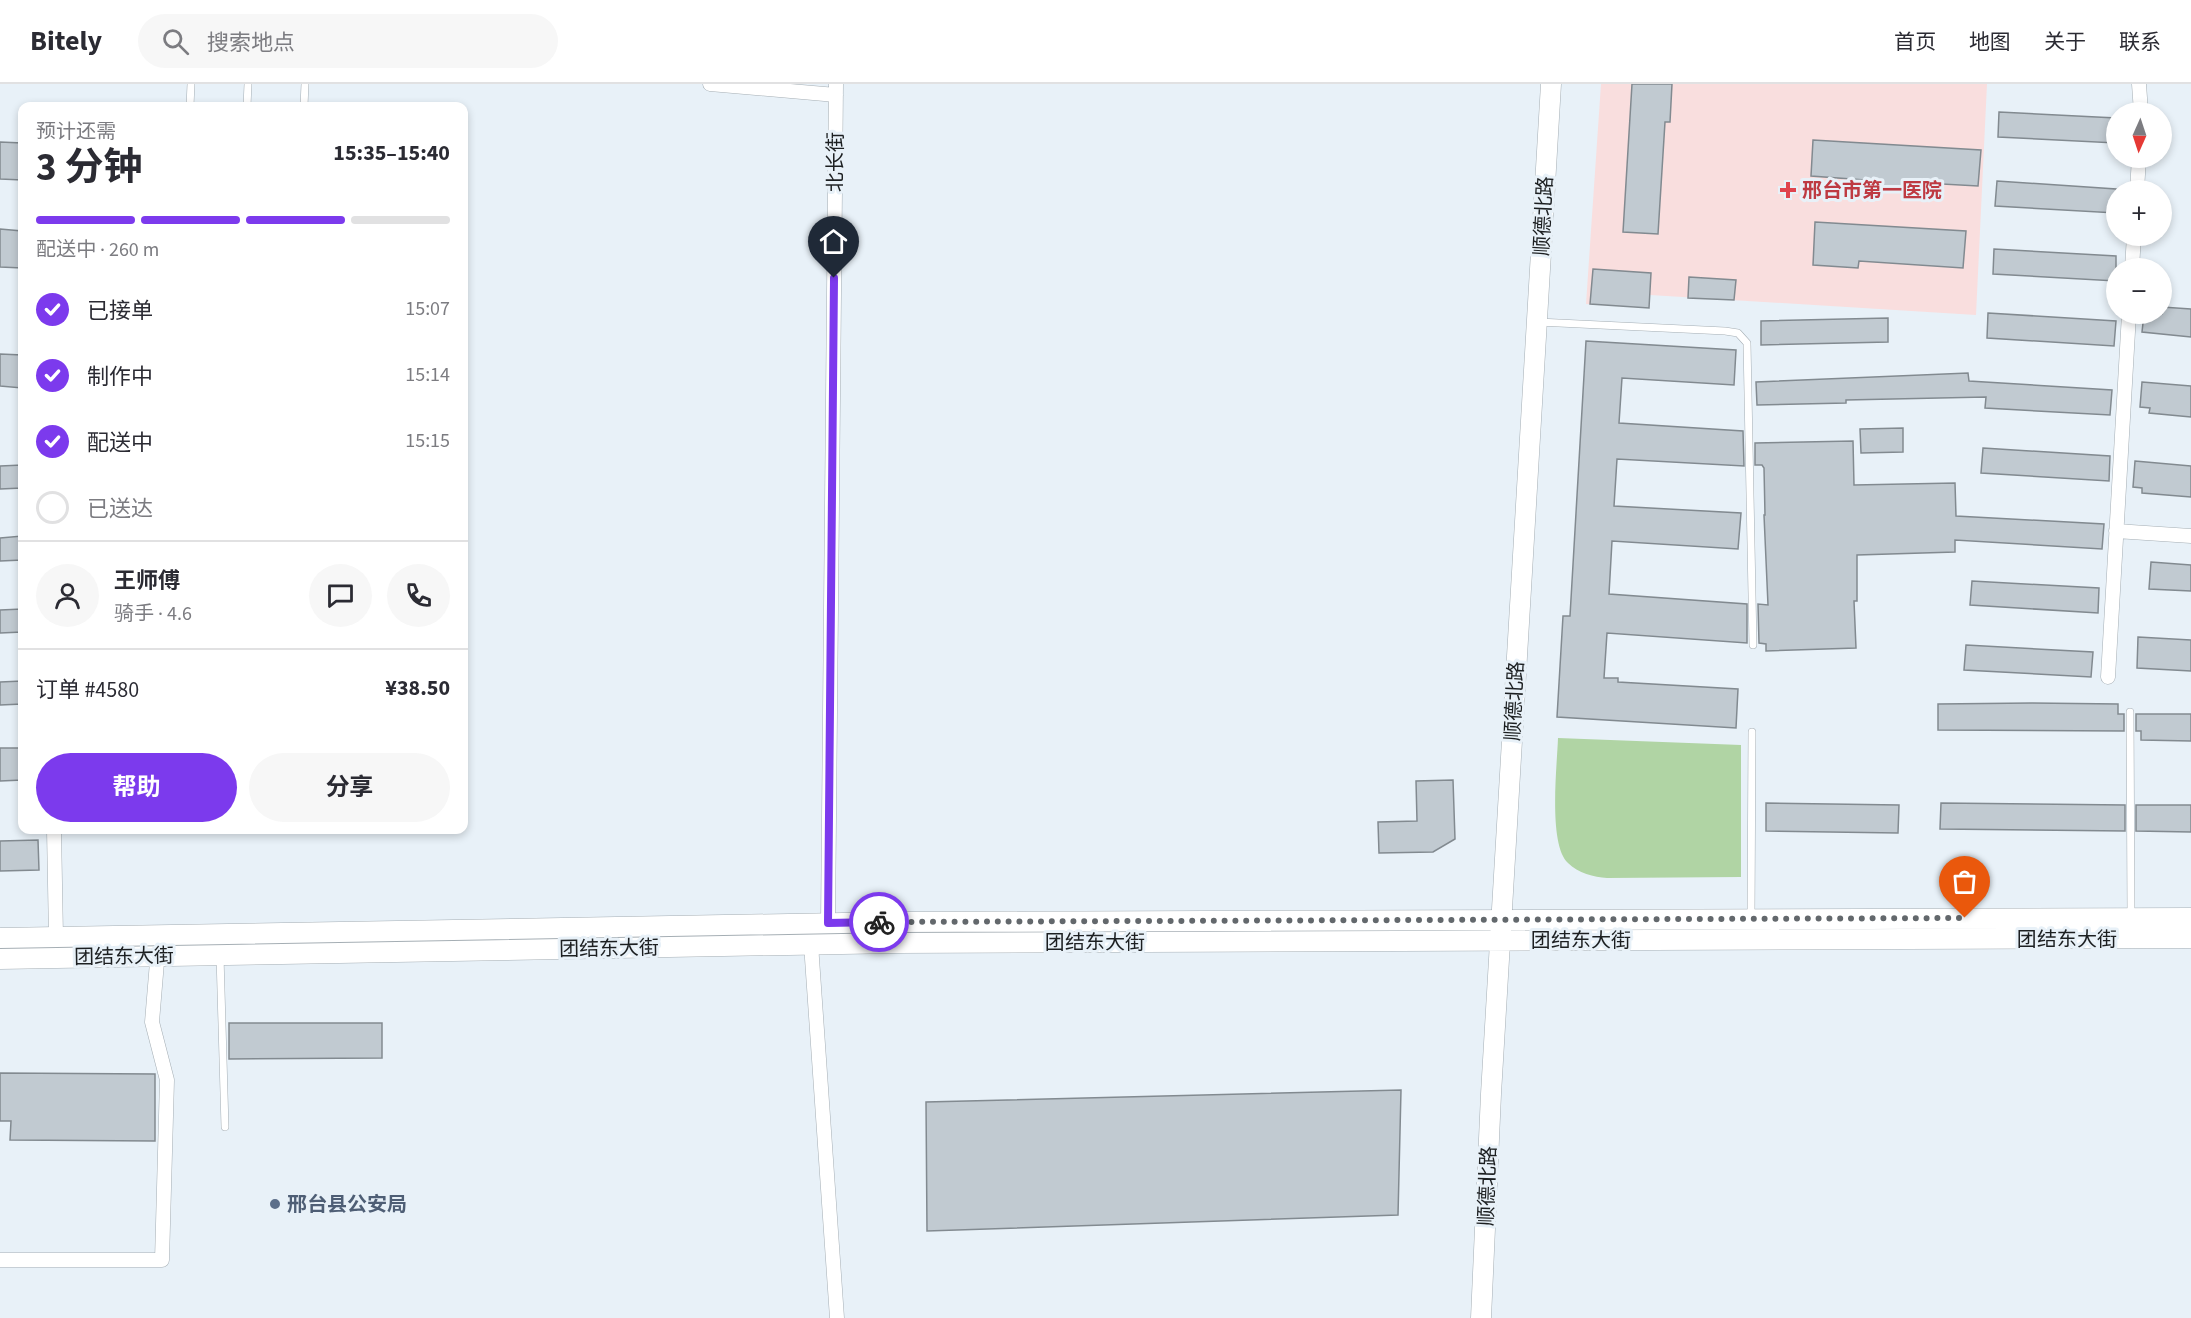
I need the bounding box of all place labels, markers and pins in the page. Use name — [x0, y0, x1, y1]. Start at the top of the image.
place label: 邢台市第一医院 — [1802, 177, 1942, 205]
marker: 邢台市第一医院 — [1779, 181, 1797, 199]
pin — [808, 216, 859, 278]
pin — [1939, 856, 1990, 918]
place label: 邢台县公安局 — [287, 1191, 407, 1219]
marker: 邢台县公安局 — [268, 1197, 282, 1211]

